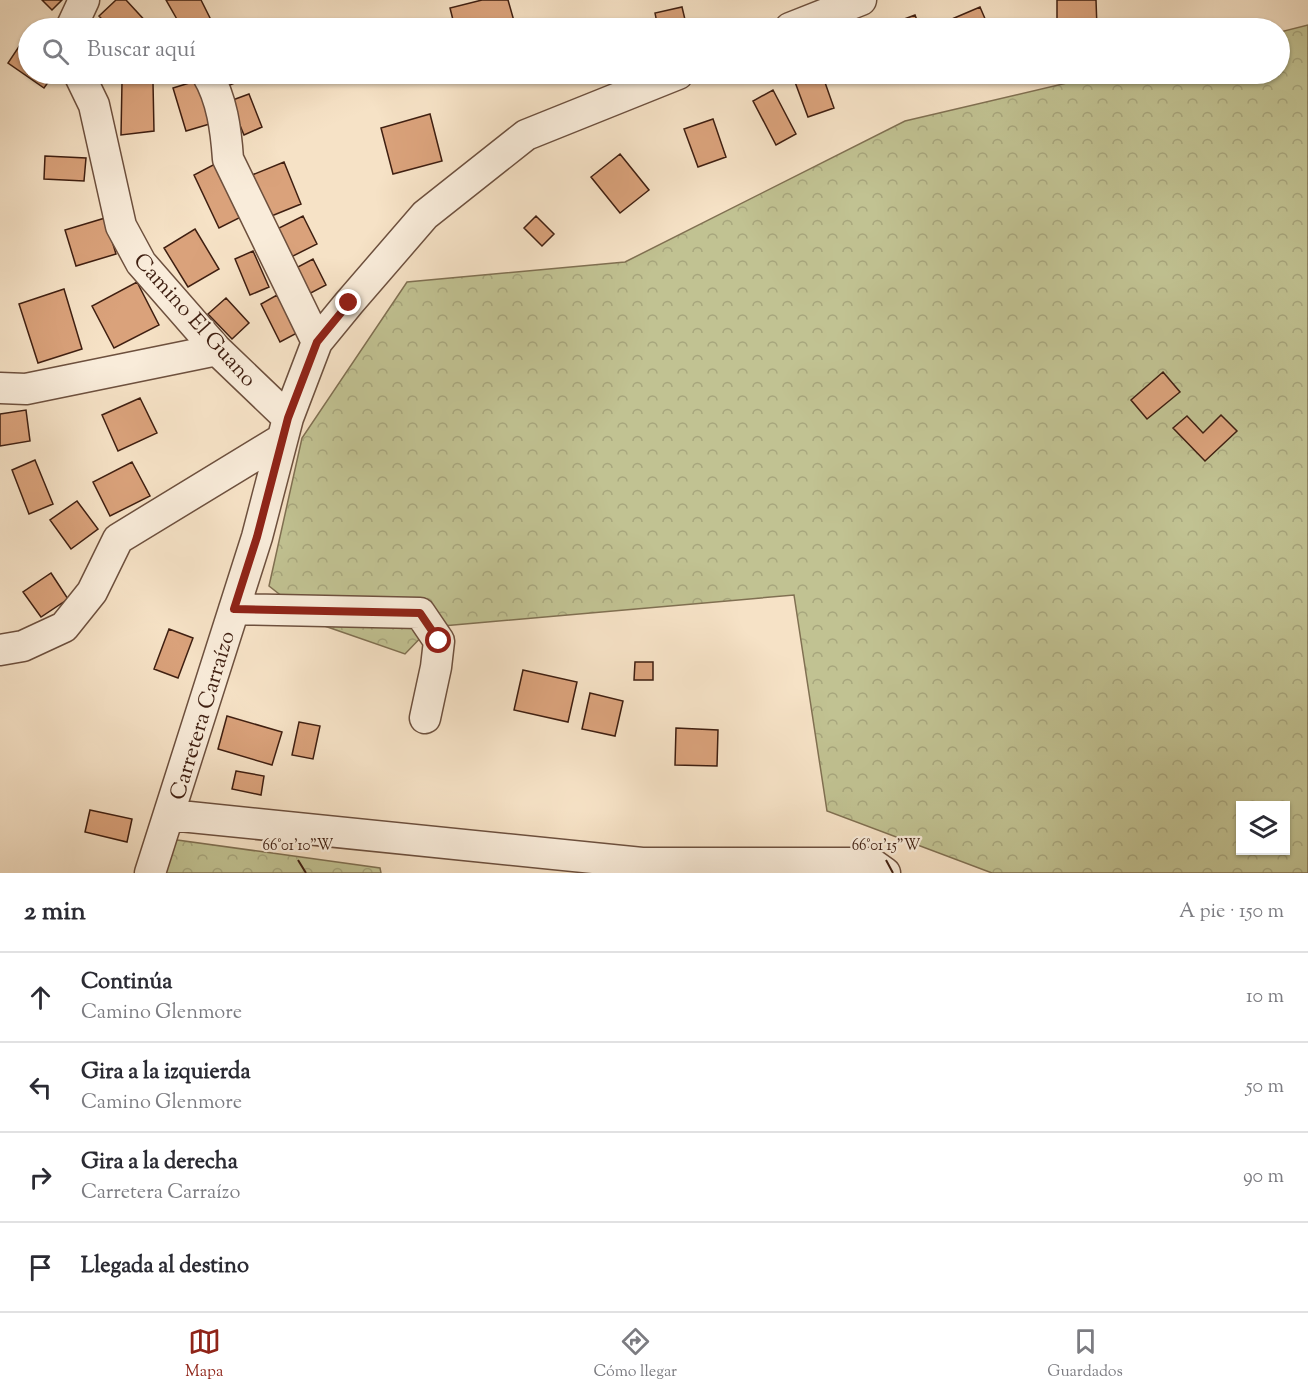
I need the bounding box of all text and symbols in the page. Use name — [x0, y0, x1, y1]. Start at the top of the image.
search box — [18, 18, 1290, 84]
icon: search — [39, 35, 72, 68]
text: Buscar aquí — [87, 35, 196, 67]
street label: Camino El Guano — [125, 247, 263, 395]
route end — [335, 289, 361, 315]
street label: Carretera Carraízo — [163, 627, 245, 804]
route start — [425, 627, 451, 653]
map controls — [1236, 801, 1290, 855]
button: layers — [1236, 801, 1290, 855]
text: 66°01'10"W — [263, 836, 334, 857]
text: 66°01'15"W — [852, 836, 921, 857]
text: 2 min — [24, 894, 86, 931]
text: A pie · 150 m — [1179, 898, 1284, 927]
text: Continúa — [81, 967, 172, 999]
icon: ahead — [24, 981, 57, 1014]
text: 10 m — [1246, 983, 1284, 1012]
text: Camino Glenmore — [81, 999, 242, 1028]
text: Gira a la izquierda — [81, 1057, 251, 1089]
icon: left — [24, 1071, 57, 1104]
text: 50 m — [1246, 1073, 1284, 1102]
text: Camino Glenmore — [81, 1089, 242, 1118]
text: Gira a la derecha — [81, 1147, 238, 1179]
icon: right — [24, 1161, 57, 1194]
text: 90 m — [1243, 1163, 1284, 1192]
text: Carretera Carraízo — [81, 1179, 240, 1208]
icon: arrive — [24, 1251, 57, 1284]
text: Llegada al destino — [81, 1251, 249, 1283]
tab: Mapa — [185, 1325, 223, 1384]
tab: Cómo llegar — [593, 1325, 677, 1384]
tab: Guardados — [1047, 1325, 1123, 1384]

